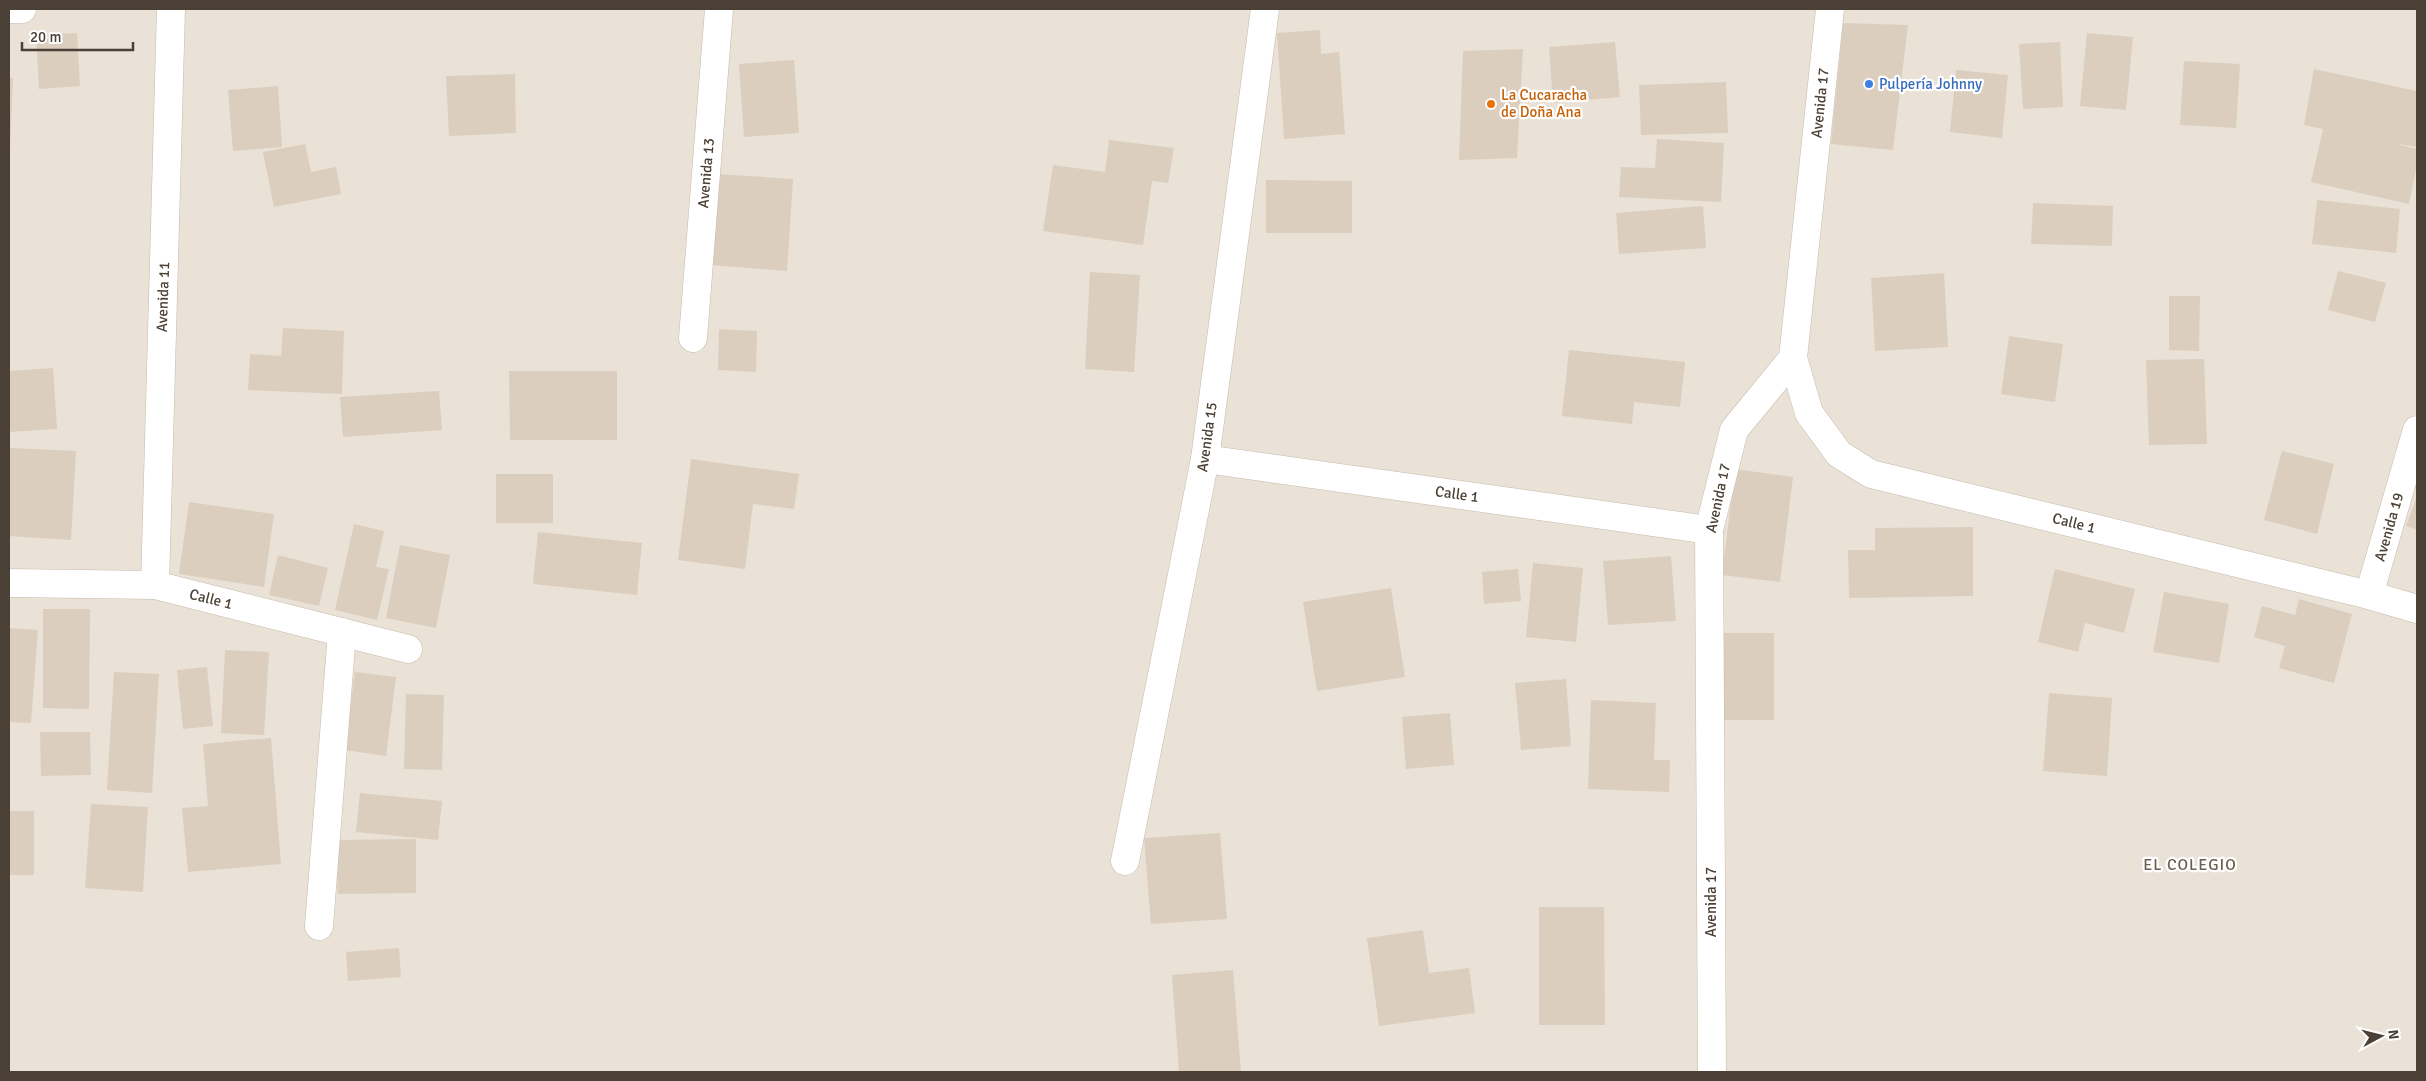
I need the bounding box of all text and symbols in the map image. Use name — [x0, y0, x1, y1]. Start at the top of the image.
scale bar — [22, 20, 134, 52]
text: 20 m — [30, 28, 61, 46]
street label: Avenida 17 — [1807, 67, 1833, 139]
place label: Pulpería Johnny — [1879, 75, 1982, 93]
marker: Pulpería Johnny — [1863, 78, 1875, 90]
place label: La Cucaracha de Doña Ana — [1501, 86, 1587, 121]
marker: La Cucaracha de Doña Ana — [1485, 98, 1497, 110]
street label: Avenida 13 — [694, 137, 718, 209]
street label: Avenida 11 — [153, 262, 173, 332]
street label: Avenida 15 — [1193, 401, 1221, 473]
street label: Avenida 17 — [1702, 462, 1734, 534]
street label: Calle 1 — [1434, 482, 1480, 506]
street label: Avenida 19 — [2371, 491, 2407, 563]
street label: Calle 1 — [2050, 509, 2098, 537]
street label: Calle 1 — [187, 585, 235, 613]
district label: EL COLEGIO — [2143, 855, 2237, 875]
street label: Avenida 17 — [1702, 867, 1720, 937]
north arrow — [2356, 1011, 2406, 1061]
text: N — [2384, 1029, 2402, 1040]

